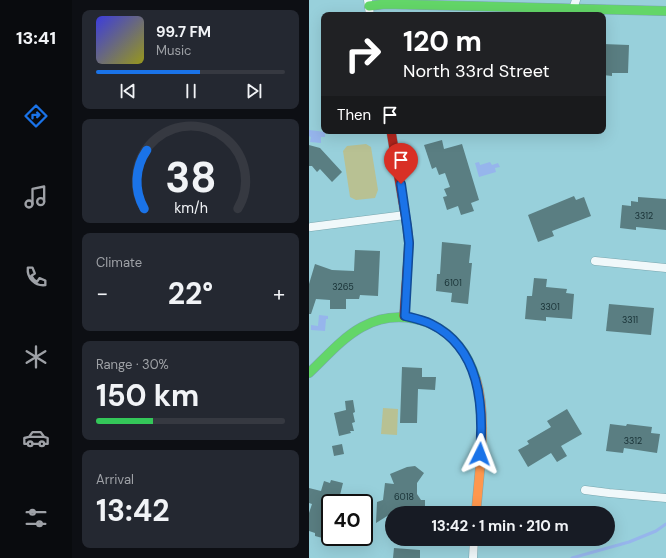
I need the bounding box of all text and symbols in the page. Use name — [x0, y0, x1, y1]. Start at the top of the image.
text: 99.7 FM — [156, 22, 211, 42]
text: 120 m — [403, 23, 482, 60]
text: 13:41 — [16, 26, 56, 50]
icon: right — [337, 28, 389, 80]
text: Music — [156, 42, 191, 59]
text: North 33rd Street — [403, 59, 550, 83]
icon: previous — [117, 80, 139, 102]
icon: pause — [180, 80, 202, 102]
icon: next — [243, 80, 265, 102]
icon: directions — [22, 102, 50, 130]
icon: arrive — [379, 104, 401, 126]
text: Then — [337, 105, 371, 125]
pin — [384, 143, 418, 184]
icon: arrive — [390, 149, 412, 171]
text: 38 — [165, 150, 216, 204]
icon: music — [22, 183, 50, 211]
text: km/h — [174, 198, 207, 216]
house number: 3312 — [635, 210, 653, 222]
text: Climate — [96, 254, 142, 271]
icon: phone — [22, 263, 50, 291]
text: 22° — [168, 274, 213, 313]
house number: 6101 — [444, 277, 462, 289]
text: − — [96, 279, 108, 308]
text: + — [273, 279, 285, 308]
house number: 3265 — [332, 281, 354, 293]
house number: 3301 — [540, 301, 560, 313]
house number: 3311 — [622, 314, 638, 326]
icon: climate — [22, 343, 50, 371]
text: Range · 30% — [96, 356, 169, 373]
text: 150 km — [96, 376, 199, 415]
icon: car — [22, 424, 50, 452]
position arrow — [459, 433, 501, 475]
house number: 3312 — [624, 435, 642, 447]
text: Arrival — [96, 471, 134, 488]
text: 13:42 — [96, 491, 169, 530]
house number: 6018 — [394, 491, 414, 503]
speed limit sign: 40 — [321, 494, 373, 546]
icon: filters — [22, 504, 50, 532]
text: 13:42 · 1 min · 210 m — [431, 516, 569, 536]

